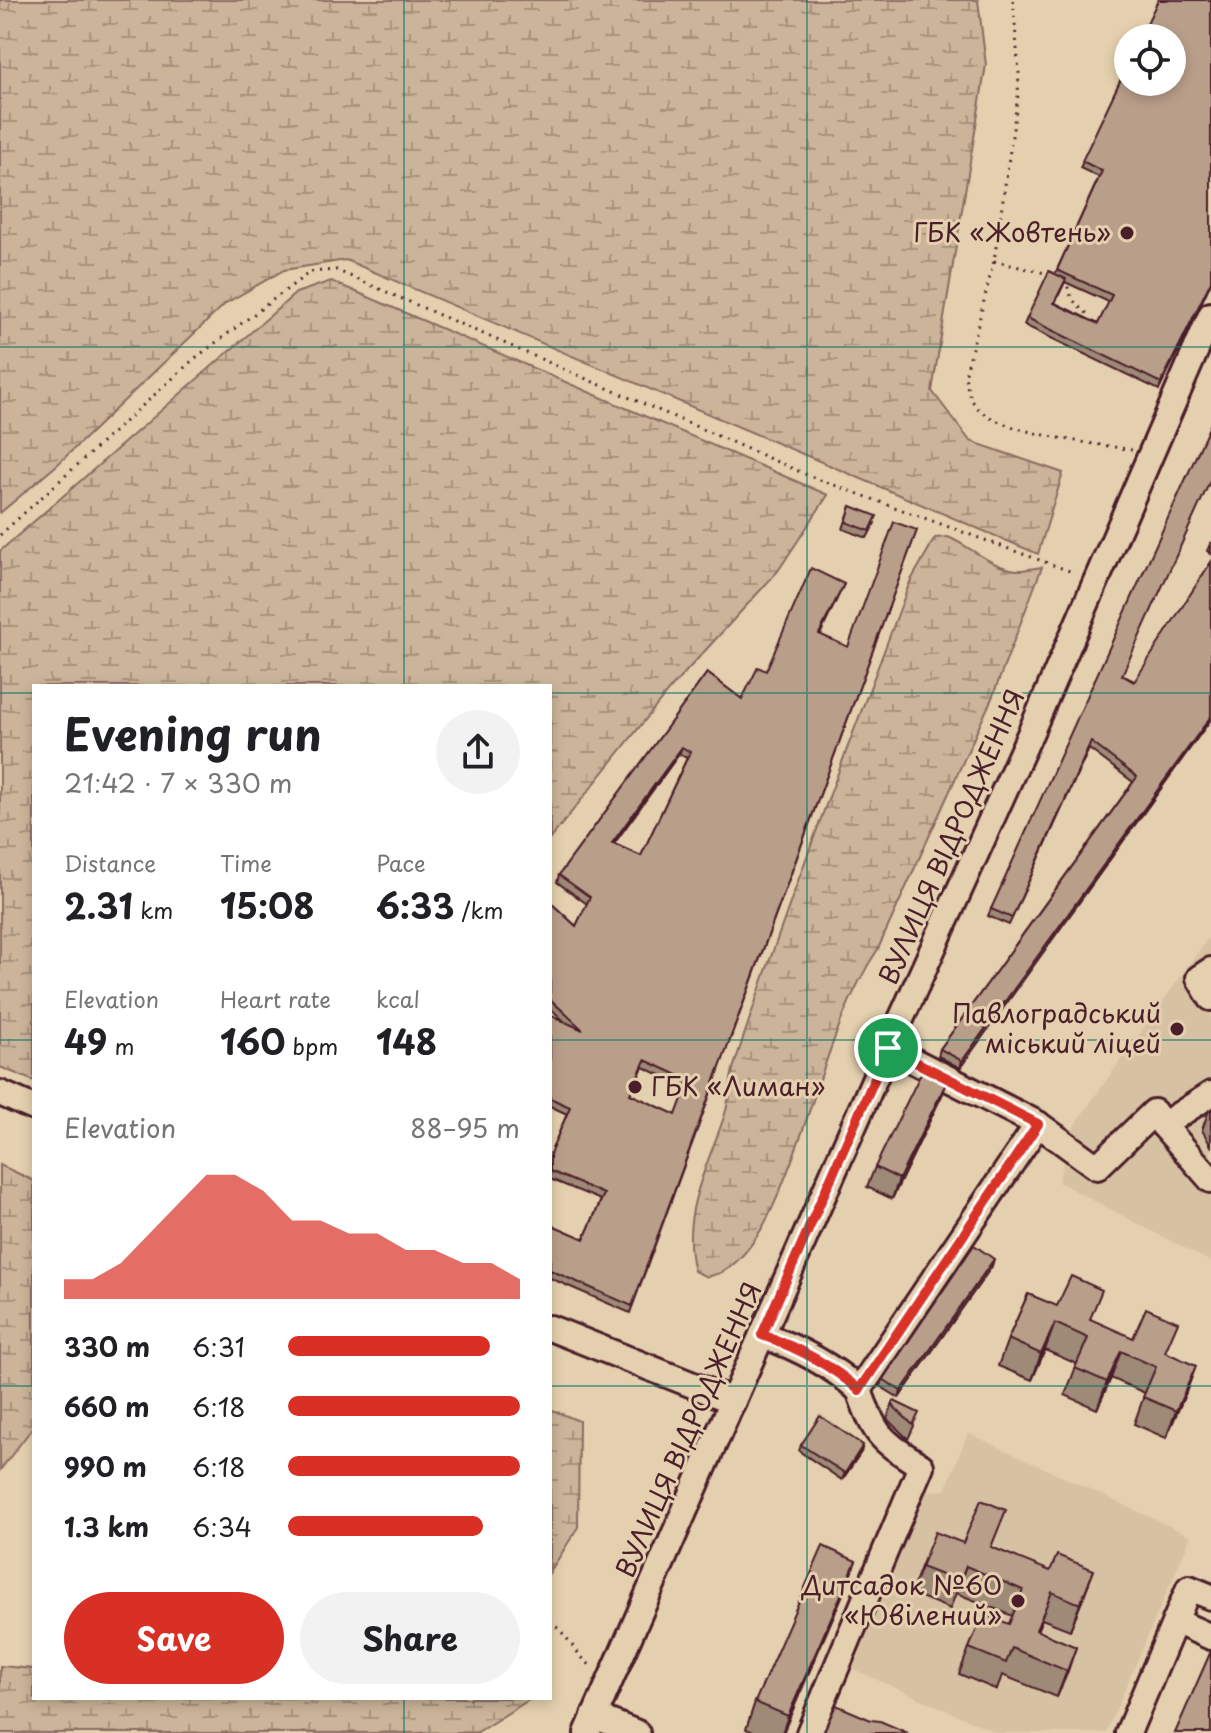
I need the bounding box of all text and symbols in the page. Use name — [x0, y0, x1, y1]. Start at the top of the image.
map controls — [1114, 24, 1186, 96]
button: locate — [1114, 24, 1186, 96]
place label: ГБК «Жовтень» — [913, 212, 1111, 251]
marker: ГБК «Жовтень» — [1118, 224, 1136, 242]
street label: ВУЛИЦЯ ВІДРОДЖЕННЯ — [868, 683, 1033, 990]
text: Evening run — [64, 700, 322, 766]
button: share — [436, 710, 520, 794]
text: 21:42 · 7 × 330 m — [64, 763, 292, 802]
text: Distance — [64, 846, 156, 879]
text: Time — [220, 846, 272, 879]
text: Pace — [376, 846, 426, 879]
text: 2.31 — [64, 879, 133, 931]
text: 15:08 — [220, 879, 314, 931]
text: 6:33 — [376, 879, 454, 931]
text: km — [133, 893, 173, 926]
text: /km — [454, 893, 504, 926]
text: Elevation — [64, 982, 159, 1015]
text: Heart rate — [220, 982, 331, 1015]
text: kcal — [376, 982, 420, 1015]
place label: Павлоградський міський ліцей — [952, 993, 1161, 1062]
pin — [854, 1014, 922, 1082]
text: 49 — [64, 1015, 107, 1067]
text: 160 — [220, 1015, 285, 1067]
text: 148 — [376, 1015, 437, 1067]
marker: Павлоградський міський ліцей — [1168, 1020, 1186, 1038]
icon: arrive — [866, 1026, 910, 1070]
text: m — [107, 1029, 135, 1062]
text: bpm — [285, 1029, 338, 1062]
place label: ГБК «Лиман» — [651, 1066, 826, 1105]
marker: ГБК «Лиман» — [626, 1078, 644, 1096]
text: Elevation — [64, 1108, 176, 1147]
text: 88–95 m — [410, 1108, 520, 1147]
street label: ВУЛИЦЯ ВІДРОДЖЕННЯ — [605, 1276, 770, 1583]
text: 330 m — [64, 1327, 150, 1366]
text: 6:31 — [192, 1327, 245, 1366]
text: 660 m — [64, 1387, 149, 1426]
text: 6:18 — [192, 1387, 246, 1426]
text: 990 m — [64, 1447, 147, 1486]
text: 6:18 — [192, 1447, 246, 1486]
text: 1.3 km — [64, 1507, 149, 1546]
text: 6:34 — [192, 1507, 252, 1546]
place label: Дитсадок №60 «Ювілений» — [801, 1565, 1002, 1634]
button: Save — [64, 1592, 284, 1684]
button: Share — [300, 1592, 520, 1684]
marker: Дитсадок №60 «Ювілений» — [1009, 1592, 1027, 1610]

